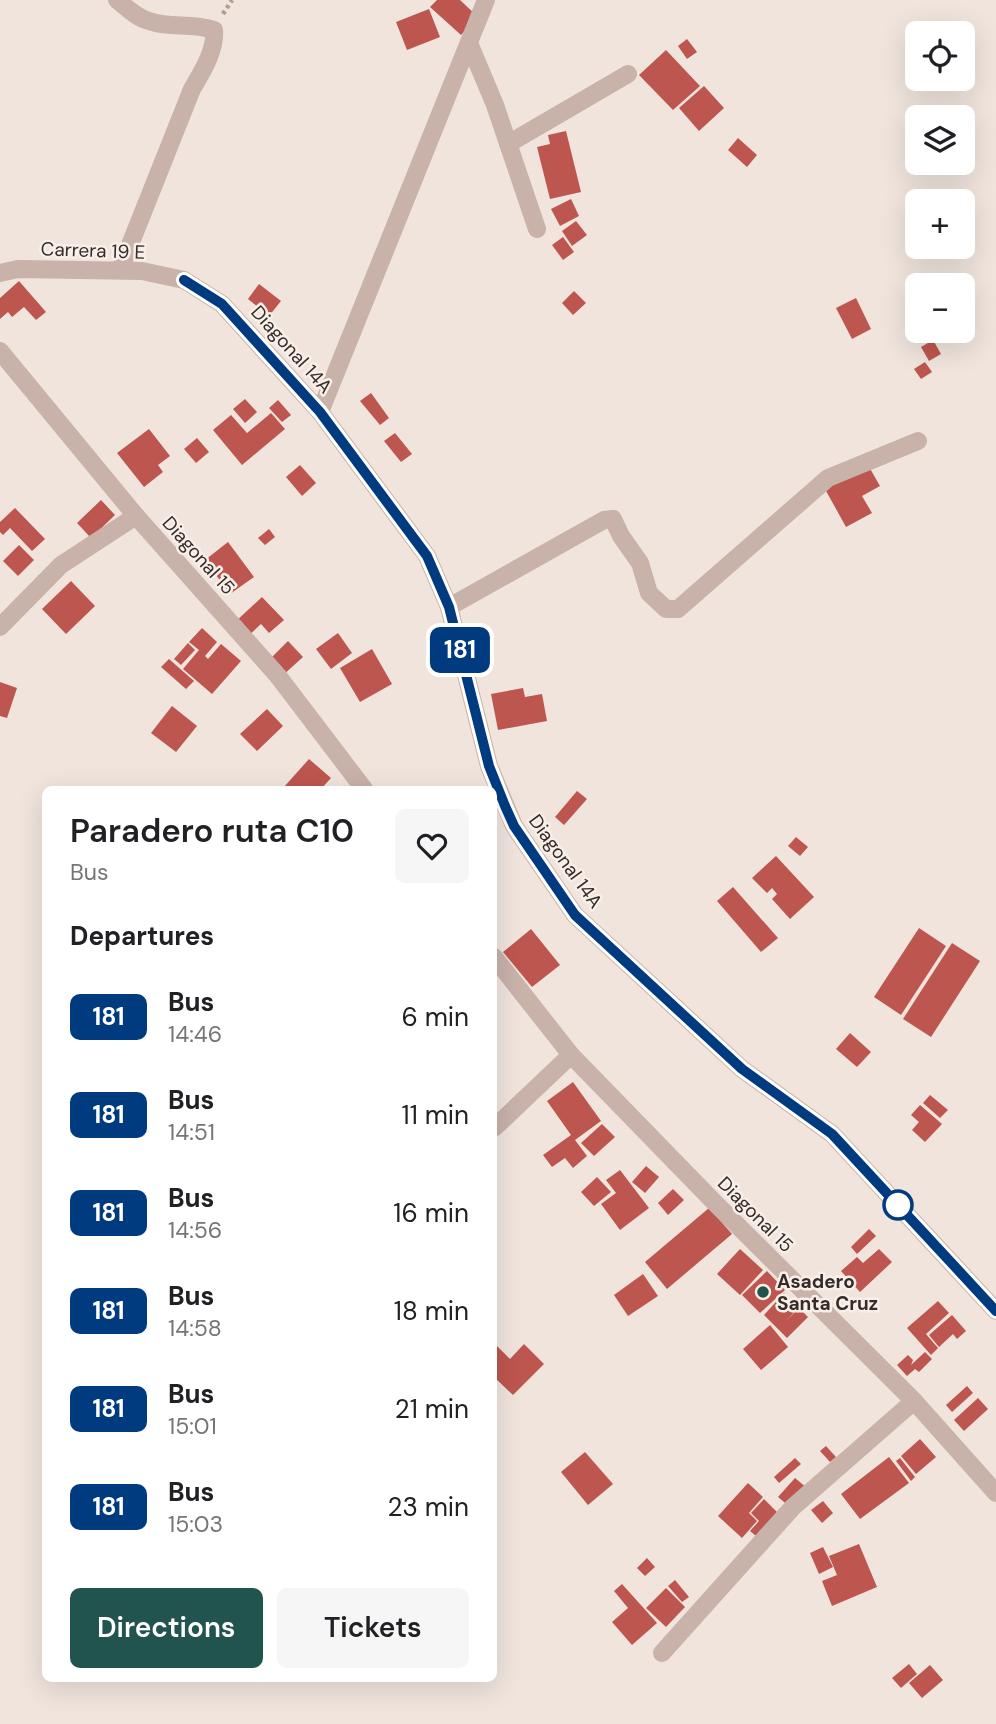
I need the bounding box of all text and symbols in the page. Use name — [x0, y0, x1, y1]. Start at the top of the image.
map controls — [905, 21, 975, 343]
button: locate — [905, 21, 975, 91]
button: layers — [905, 105, 975, 175]
button: + — [905, 189, 975, 259]
street label: Carrera 19 E — [40, 236, 146, 265]
button: − — [905, 273, 975, 343]
street label: Diagonal 14A — [246, 300, 338, 399]
street label: Diagonal 15 — [157, 511, 241, 600]
line badge: 181 — [420, 627, 500, 673]
text: 181 — [444, 634, 476, 665]
text: Paradero ruta C10 — [70, 809, 354, 852]
button: heart — [395, 809, 469, 883]
street label: Diagonal 14A — [523, 809, 608, 913]
text: Bus — [70, 857, 109, 887]
text: Departures — [70, 919, 214, 953]
text: Bus — [168, 985, 214, 1019]
text: 6 min — [401, 1000, 469, 1034]
text: 181 — [92, 1001, 125, 1032]
text: 14:46 — [168, 1019, 222, 1049]
text: Bus — [168, 1083, 214, 1117]
text: 11 min — [402, 1098, 469, 1132]
text: 181 — [92, 1099, 125, 1130]
text: 14:51 — [168, 1117, 215, 1147]
street label: Diagonal 15 — [712, 1171, 799, 1258]
text: Bus — [168, 1181, 214, 1215]
unlabelled marker — [883, 1190, 913, 1220]
text: 16 min — [393, 1196, 469, 1230]
text: 181 — [92, 1197, 125, 1228]
text: 14:56 — [168, 1215, 222, 1245]
place label: Asadero Santa Cruz — [777, 1269, 878, 1316]
text: Bus — [168, 1279, 214, 1313]
marker: Asadero Santa Cruz — [755, 1284, 771, 1300]
text: 18 min — [394, 1294, 469, 1328]
text: 181 — [92, 1295, 125, 1326]
text: 14:58 — [168, 1313, 222, 1343]
text: Bus — [168, 1377, 214, 1411]
text: 21 min — [395, 1392, 469, 1426]
text: 181 — [92, 1393, 125, 1424]
text: 15:01 — [168, 1411, 217, 1441]
text: Bus — [168, 1475, 214, 1509]
text: 23 min — [387, 1490, 469, 1524]
text: 181 — [92, 1491, 125, 1522]
text: 15:03 — [168, 1509, 223, 1539]
button: Directions — [70, 1588, 263, 1668]
button: Tickets — [277, 1588, 469, 1668]

